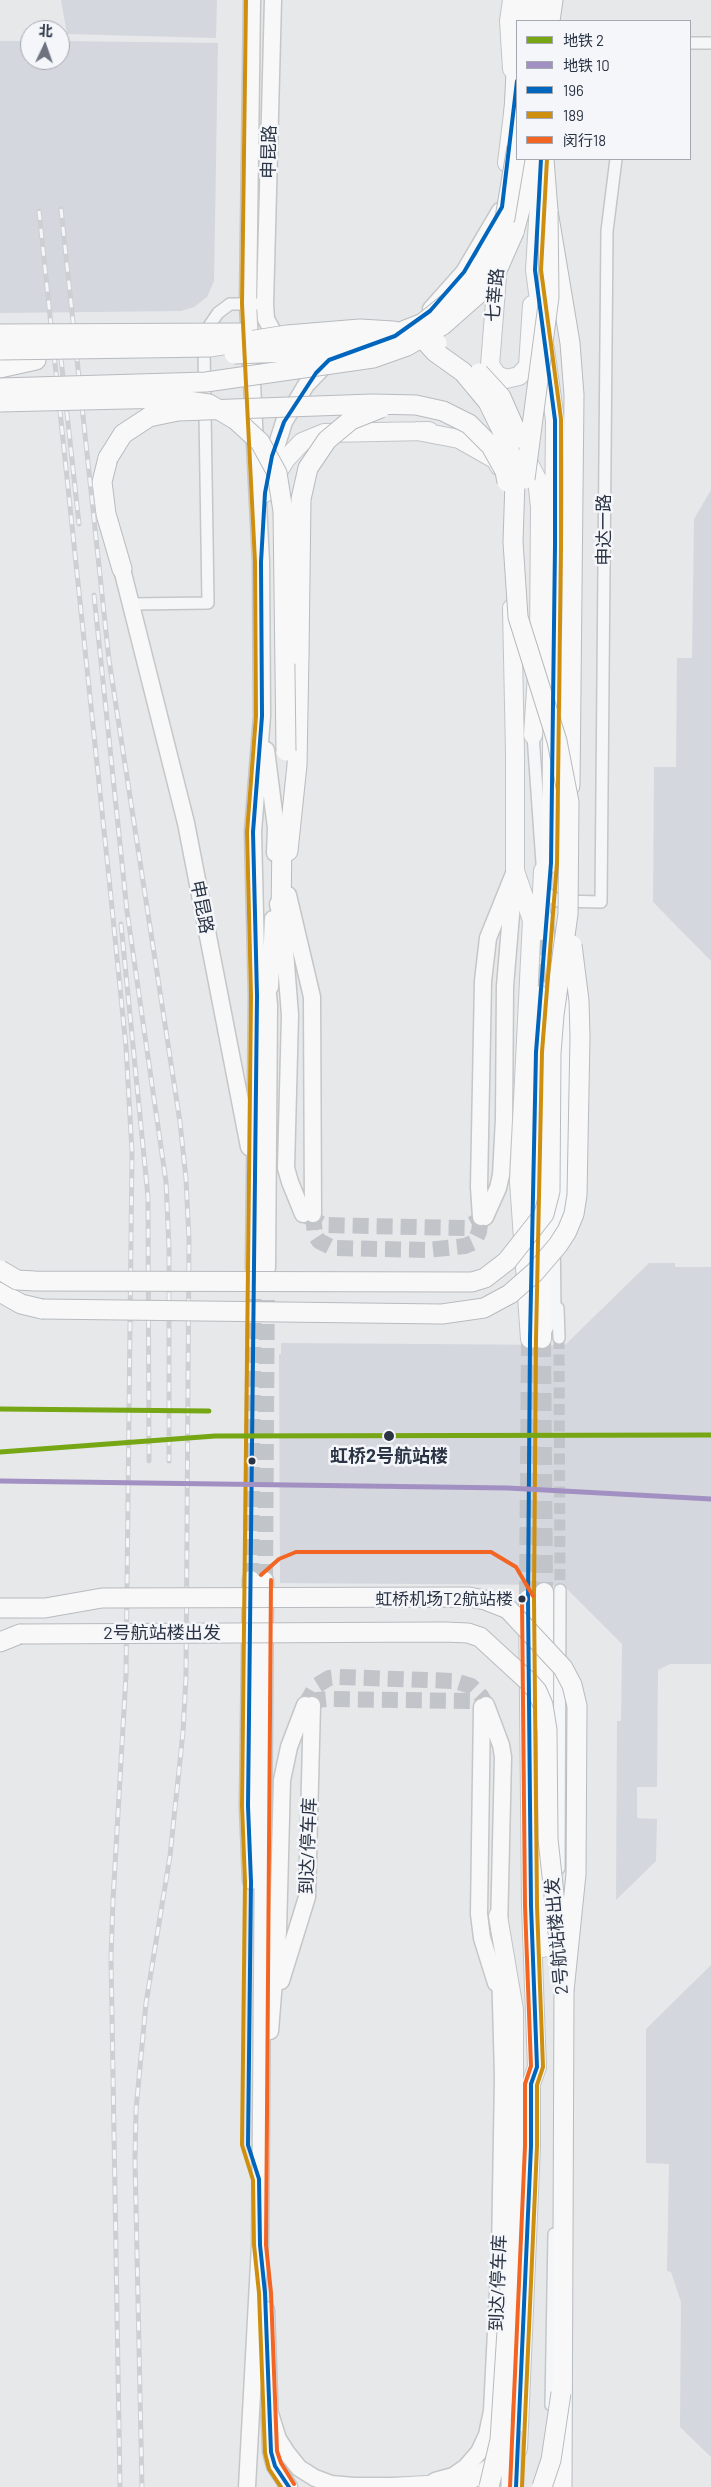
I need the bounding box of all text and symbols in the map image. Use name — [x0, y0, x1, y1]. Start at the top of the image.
north arrow — [20, 20, 70, 70]
legend — [516, 20, 691, 160]
text: 北 — [38, 22, 53, 39]
text: 地铁 2 — [563, 31, 604, 49]
text: 地铁 10 — [563, 56, 610, 74]
text: 196 — [563, 81, 584, 99]
text: 189 — [563, 106, 584, 124]
street label: 申昆路 — [258, 125, 280, 179]
text: 闵行18 — [563, 131, 606, 149]
street label: 七莘路 — [482, 267, 508, 323]
street label: 申达一路 — [593, 494, 615, 566]
street label: 申昆路 — [186, 878, 218, 936]
marker: 虹桥2号航站楼 — [382, 1429, 396, 1443]
place label: 虹桥2号航站楼 — [330, 1445, 448, 1467]
unlabelled marker — [247, 1456, 257, 1466]
place label: 虹桥机场T2航站楼 — [375, 1589, 513, 1609]
marker: 虹桥机场T2航站楼 — [517, 1594, 527, 1604]
street label: 2号航站楼出发 — [103, 1622, 221, 1644]
street label: 到达/停车库 — [296, 1797, 320, 1895]
street label: 2号航站楼出发 — [541, 1876, 573, 1996]
street label: 到达/停车库 — [486, 2234, 510, 2332]

